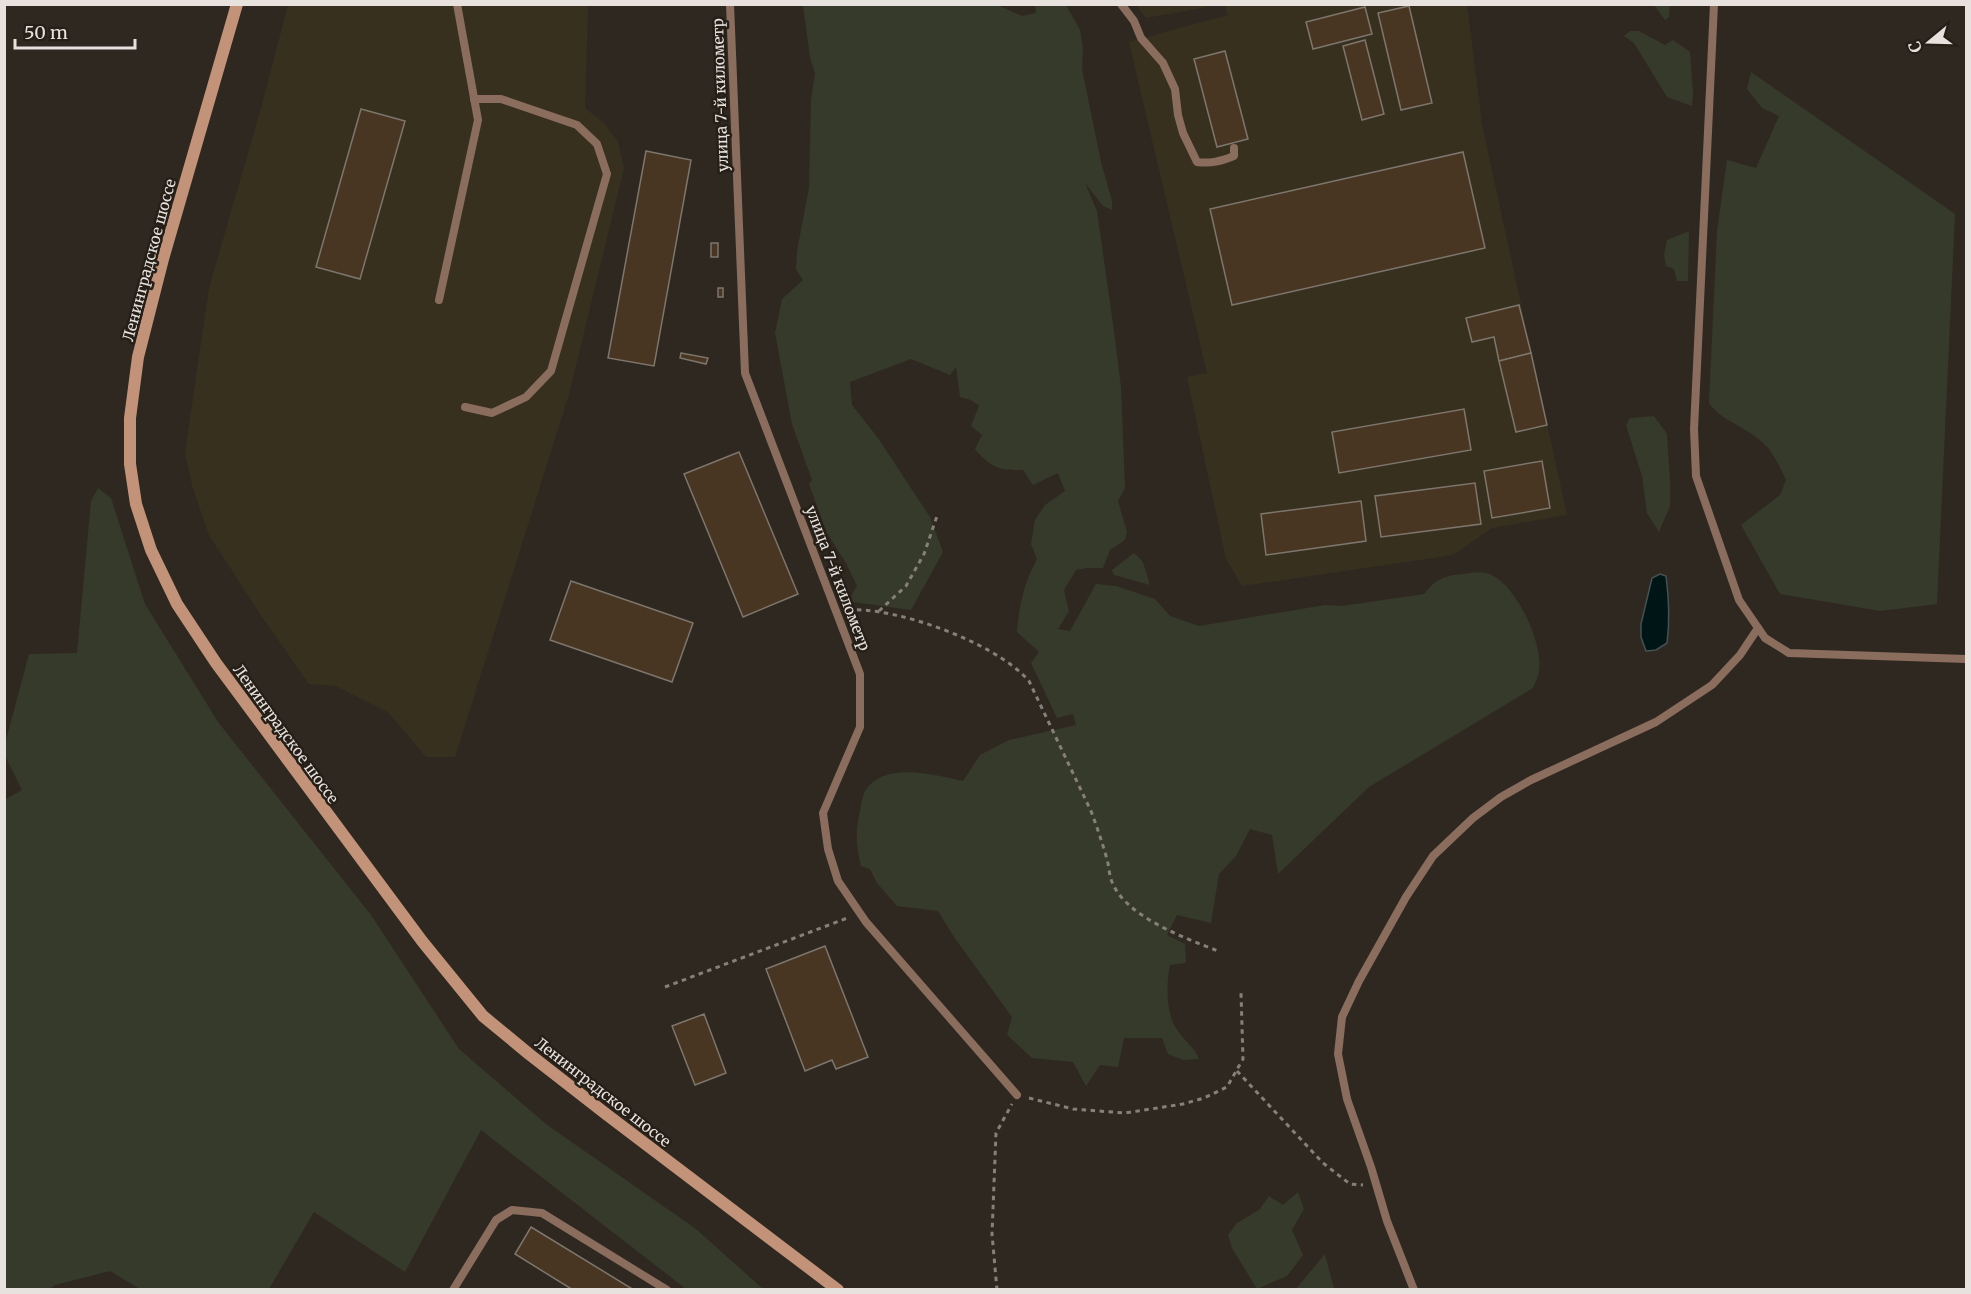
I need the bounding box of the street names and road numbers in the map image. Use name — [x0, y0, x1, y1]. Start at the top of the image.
street label: улица 7-й километр — [708, 18, 732, 172]
street label: Ленинградское шоссе — [118, 177, 180, 343]
street label: улица 7-й километр — [802, 503, 874, 653]
street label: Ленинградское шоссе — [229, 661, 343, 807]
street label: Ленинградское шоссе — [531, 1033, 675, 1151]

